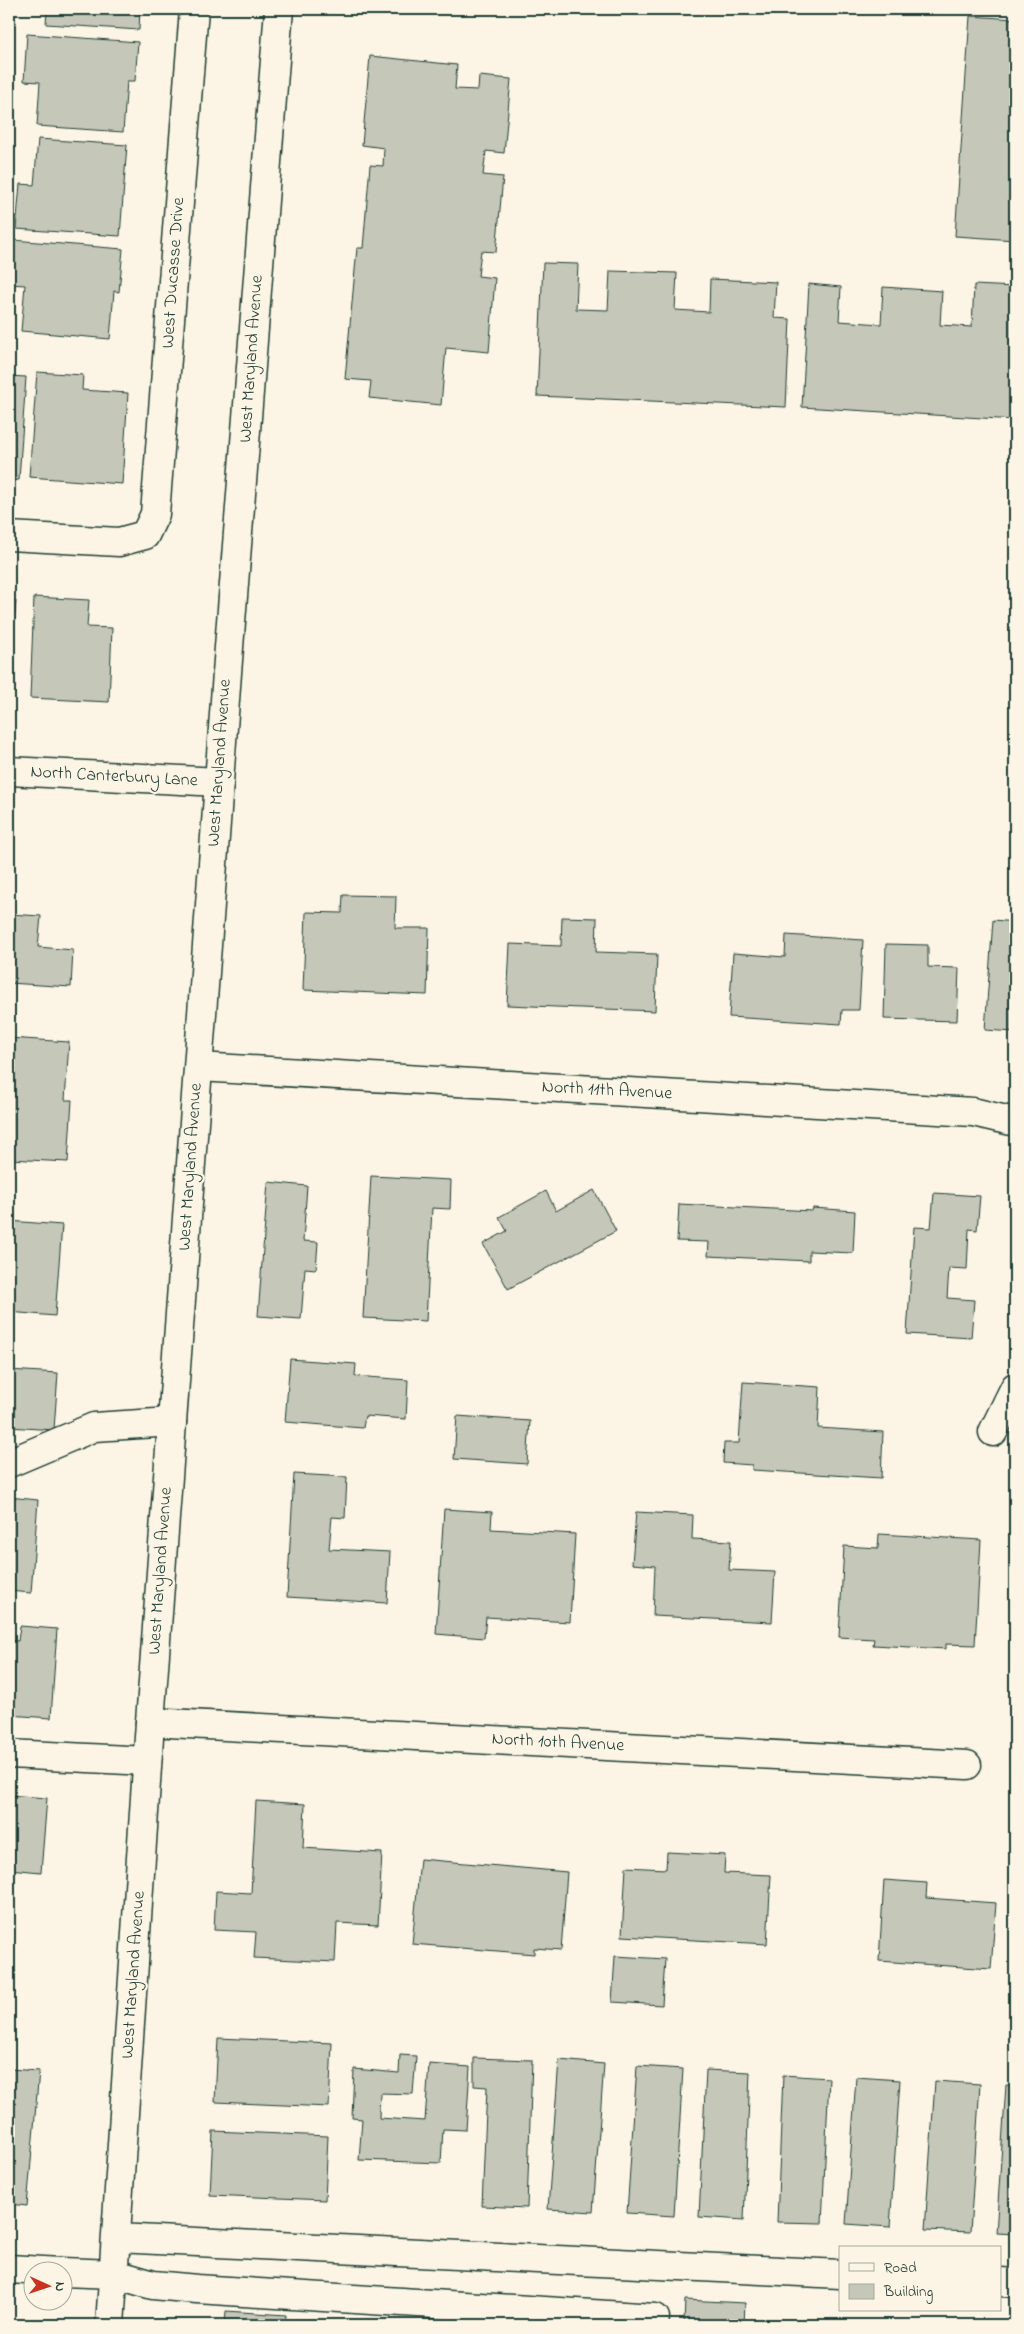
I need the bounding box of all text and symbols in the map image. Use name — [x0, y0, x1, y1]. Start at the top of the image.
street label: West Ducasse Drive — [156, 196, 192, 349]
street label: West Maryland Avenue — [233, 273, 271, 444]
street label: West Maryland Avenue — [201, 677, 239, 848]
street label: North Canterbury Lane — [30, 760, 199, 794]
street label: North 11th Avenue — [541, 1075, 674, 1107]
street label: West Maryland Avenue — [172, 1081, 210, 1252]
street label: West Maryland Avenue — [142, 1485, 180, 1656]
street label: North 10th Avenue — [491, 1727, 626, 1760]
street label: West Maryland Avenue — [115, 1889, 153, 2060]
legend — [839, 2246, 1002, 2312]
text: Road — [884, 2257, 917, 2279]
north arrow — [22, 2262, 72, 2312]
text: N — [49, 2281, 70, 2292]
text: Building — [883, 2281, 933, 2304]

